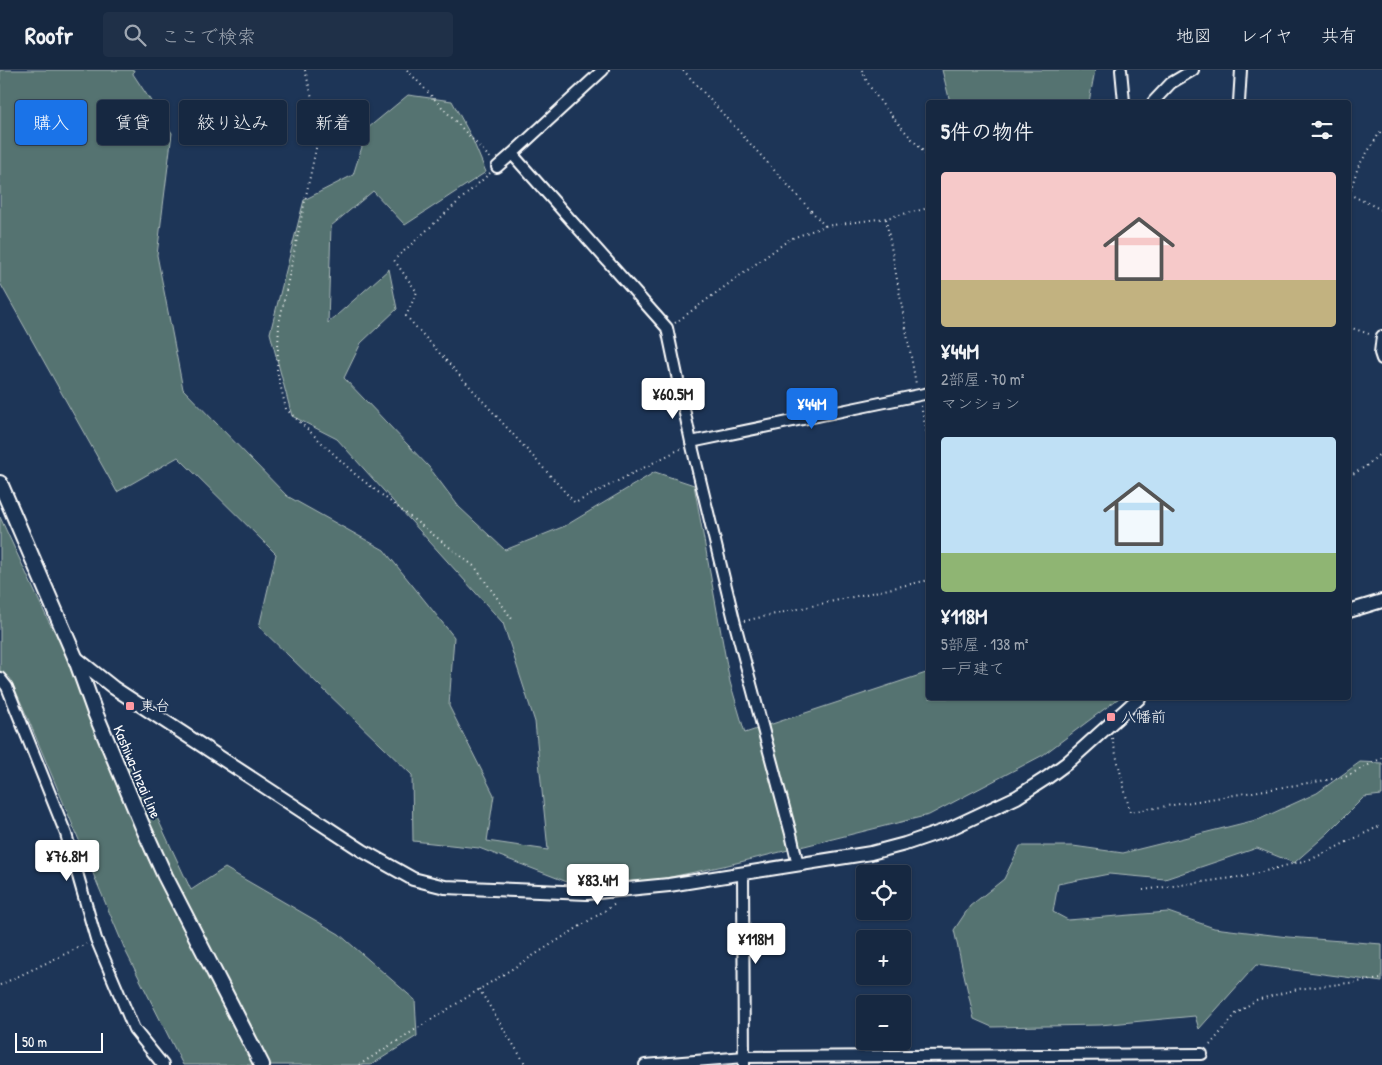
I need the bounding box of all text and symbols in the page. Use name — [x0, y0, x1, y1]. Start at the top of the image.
search box — [103, 12, 453, 57]
text: Roofr — [25, 19, 73, 51]
icon: search — [121, 21, 149, 49]
text: ここで検索 — [161, 23, 256, 49]
text: 地図 — [1176, 23, 1212, 48]
text: レイヤ — [1240, 23, 1293, 48]
text: 共有 — [1321, 23, 1357, 48]
chip: 購入 — [15, 100, 87, 145]
chip: 賃貸 — [97, 100, 169, 145]
chip: 絞り込み — [179, 100, 287, 145]
chip: 新着 — [297, 100, 369, 145]
icon: filters — [1308, 116, 1336, 144]
text: 5件の物件 — [941, 117, 1034, 146]
icon: home — [1094, 204, 1184, 294]
text: ¥44M — [941, 337, 979, 366]
text: 2部屋 · 70 m² — [941, 368, 1024, 390]
pin: ¥60.5M — [632, 378, 714, 420]
text: ¥60.5M — [653, 383, 693, 405]
pin: ¥44M — [782, 388, 842, 430]
text: マンション — [941, 392, 1020, 414]
text: ¥44M — [798, 393, 826, 415]
icon: home — [1094, 469, 1184, 559]
text: ¥118M — [941, 602, 988, 631]
text: 5部屋 · 138 m² — [941, 633, 1028, 655]
text: 一戸建て — [941, 657, 1005, 679]
place label: 東台 — [140, 695, 170, 716]
marker: 東台 — [124, 700, 136, 712]
place label: 八幡前 — [1121, 706, 1166, 727]
marker: 八幡前 — [1105, 711, 1117, 723]
street label: Kashiwa-Inzai Line — [108, 722, 167, 822]
pin: ¥76.8M — [26, 840, 108, 882]
text: ¥76.8M — [46, 845, 88, 867]
pin: ¥83.4M — [557, 864, 639, 906]
map controls — [856, 865, 911, 1050]
button: locate — [856, 865, 911, 920]
text: ¥83.4M — [578, 869, 618, 891]
pin: ¥118M — [721, 922, 791, 965]
text: ¥118M — [738, 928, 774, 950]
button: + — [856, 930, 911, 985]
button: − — [856, 995, 911, 1050]
scale bar — [15, 1030, 102, 1053]
text: 50 m — [22, 1032, 47, 1051]

